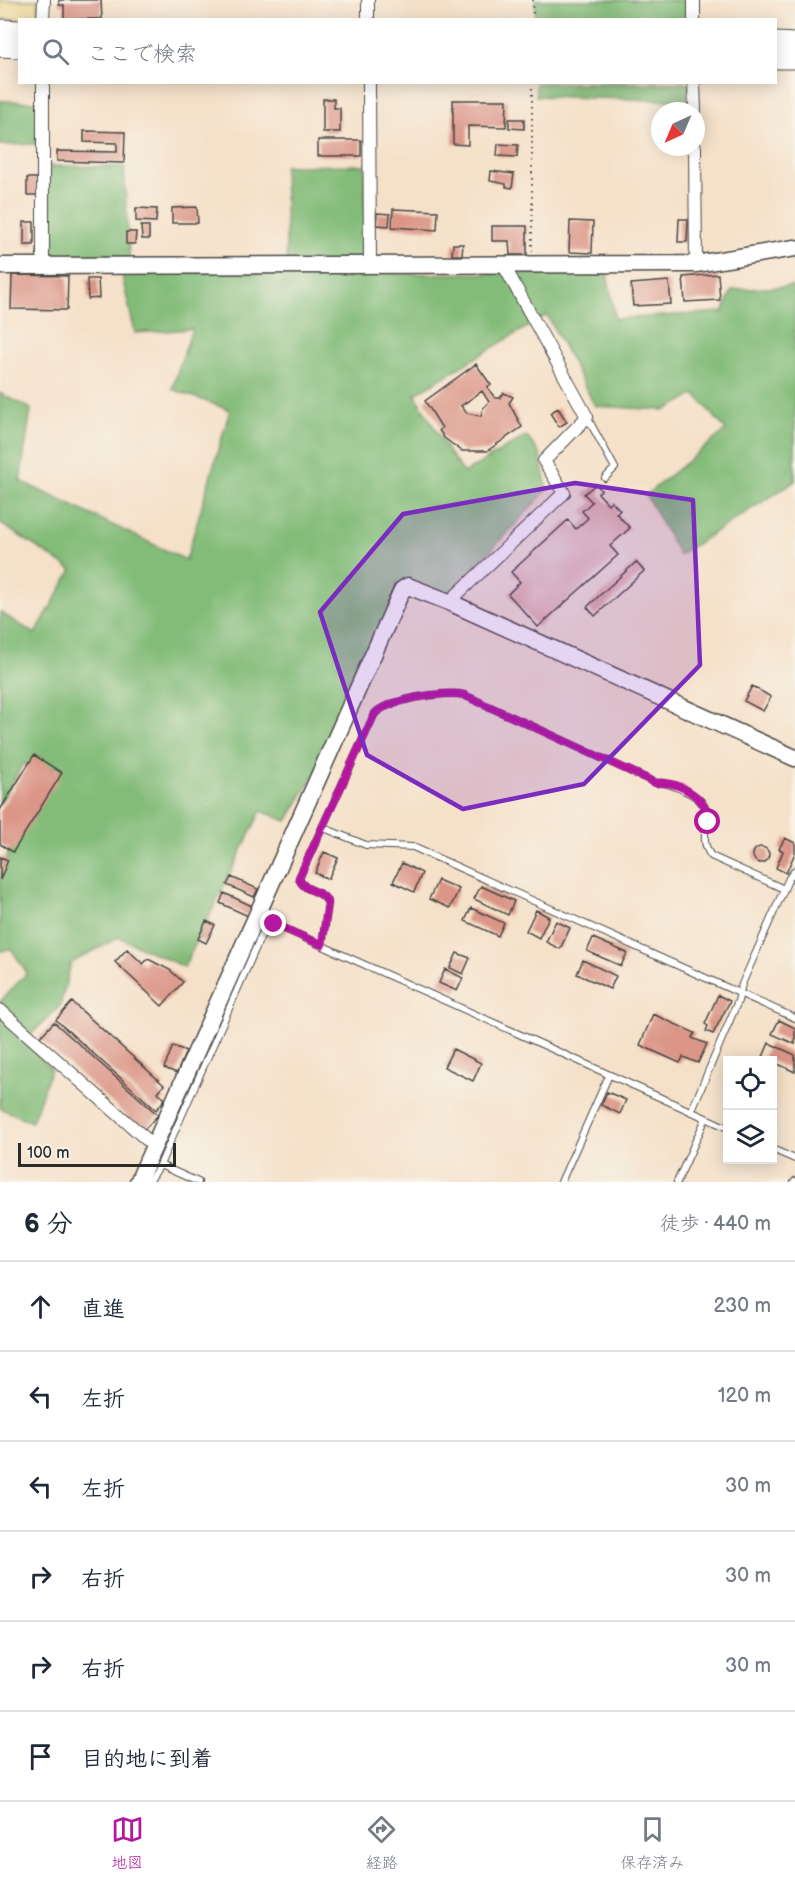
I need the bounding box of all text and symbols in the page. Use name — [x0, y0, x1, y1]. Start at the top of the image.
search box — [18, 18, 777, 84]
icon: search — [39, 35, 72, 68]
text: ここで検索 — [87, 41, 197, 68]
north arrow — [651, 102, 705, 156]
route start — [694, 808, 720, 834]
route end — [260, 910, 286, 936]
map controls — [723, 1056, 777, 1164]
button: locate — [723, 1056, 777, 1110]
button: layers — [723, 1110, 777, 1164]
scale bar — [18, 1140, 176, 1168]
text: 100 m — [27, 1144, 70, 1163]
text: 6 分 — [24, 1209, 73, 1240]
text: 徒歩 · 440 m — [660, 1212, 771, 1236]
icon: ahead — [24, 1290, 57, 1323]
text: 230 m — [714, 1294, 771, 1318]
text: 直進 — [81, 1296, 125, 1323]
icon: left — [24, 1380, 57, 1413]
text: 120 m — [718, 1384, 771, 1408]
text: 左折 — [81, 1386, 125, 1413]
icon: left — [24, 1470, 57, 1503]
text: 30 m — [725, 1474, 771, 1498]
text: 左折 — [81, 1476, 125, 1503]
icon: right — [24, 1560, 57, 1593]
text: 30 m — [725, 1564, 771, 1588]
text: 右折 — [81, 1566, 125, 1593]
icon: right — [24, 1650, 57, 1683]
text: 30 m — [725, 1654, 771, 1678]
text: 右折 — [81, 1656, 125, 1683]
icon: arrive — [24, 1740, 57, 1773]
text: 目的地に到着 — [81, 1746, 213, 1773]
tab: 地図 — [111, 1813, 144, 1873]
tab: 経路 — [365, 1813, 398, 1873]
tab: 保存済み — [620, 1813, 684, 1873]

